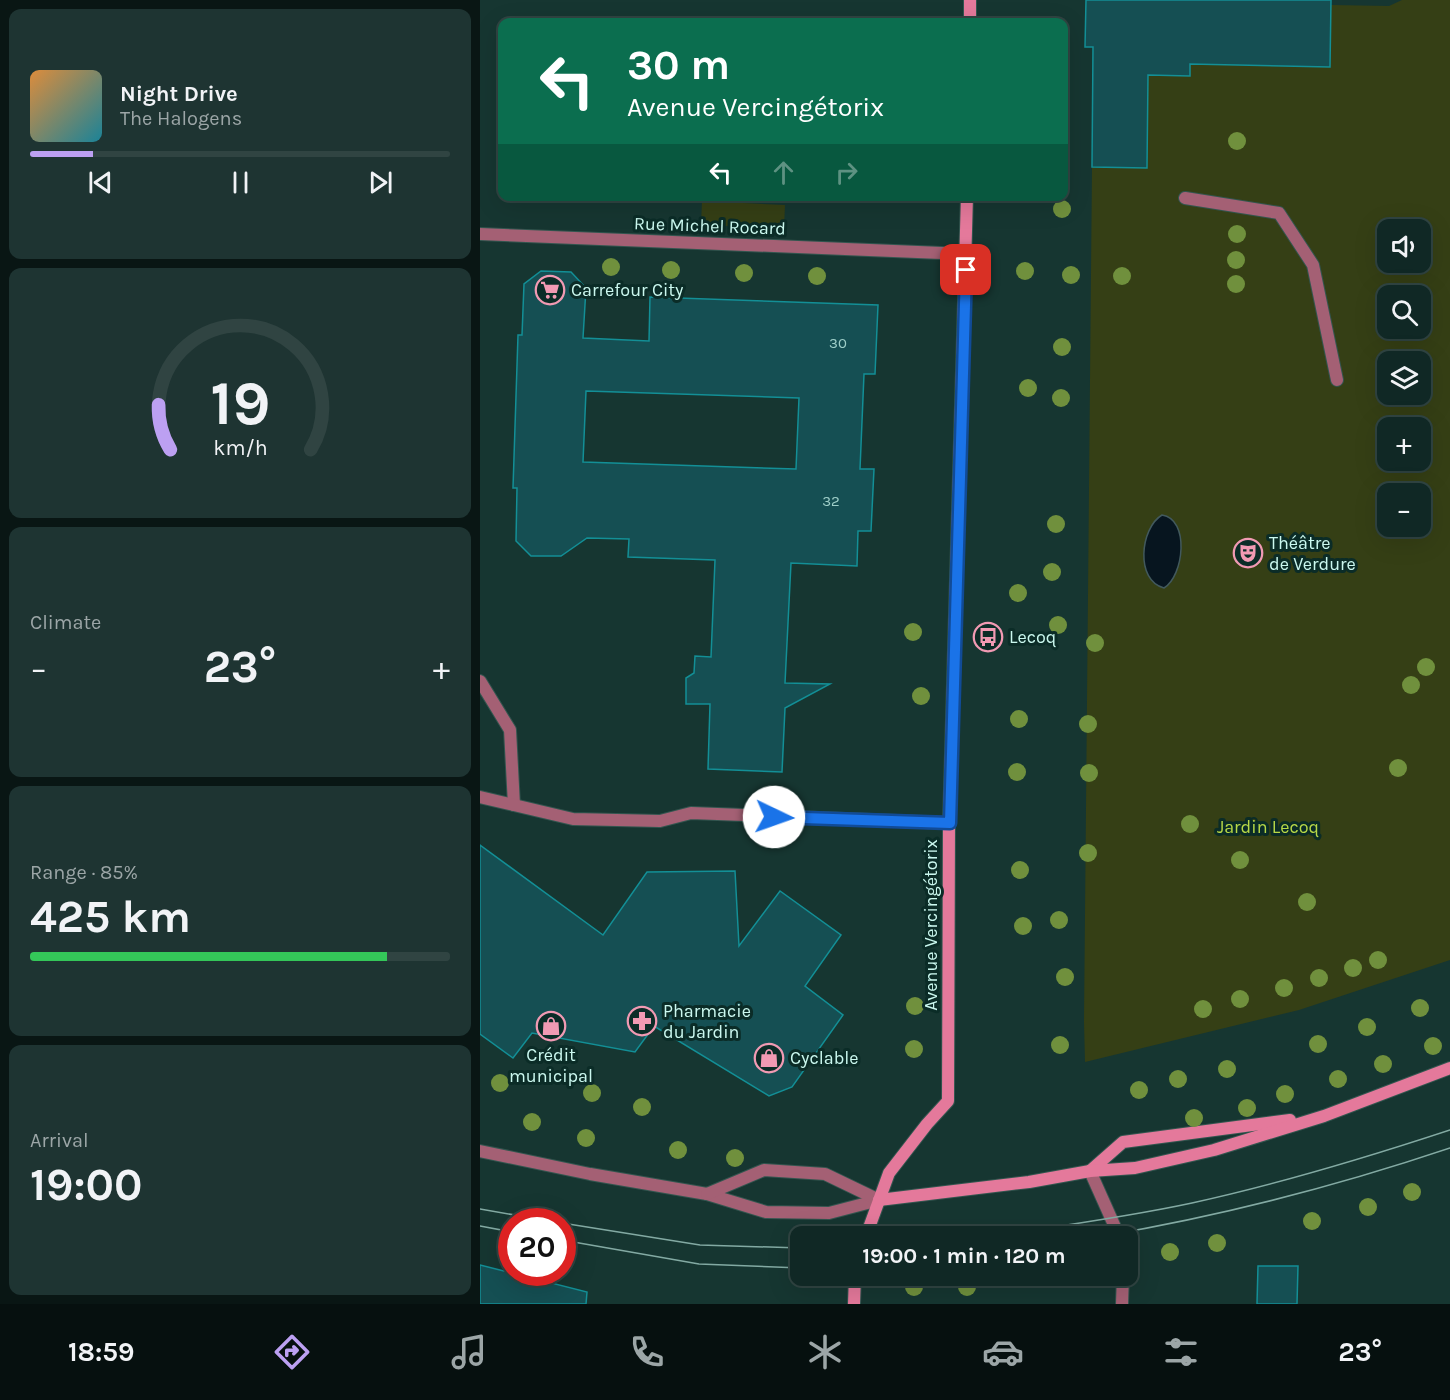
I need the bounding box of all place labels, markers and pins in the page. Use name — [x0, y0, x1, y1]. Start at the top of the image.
pin — [940, 244, 991, 295]
supermarket icon: Carrefour City — [534, 274, 566, 306]
place label: Carrefour City — [571, 279, 684, 301]
place label: Théâtre de Verdure — [1269, 532, 1356, 575]
theatre icon: Théâtre de Verdure — [1232, 537, 1264, 569]
bus stop icon: Lecoq — [972, 621, 1004, 653]
place label: Lecoq — [1009, 626, 1056, 648]
place label: Pharmacie du Jardin — [663, 1000, 751, 1043]
pharmacy icon: Pharmacie du Jardin — [626, 1005, 658, 1037]
shop icon: Crédit municipal — [535, 1010, 567, 1042]
shop icon: Cyclable — [753, 1042, 785, 1074]
place label: Crédit municipal — [509, 1044, 593, 1087]
place label: Cyclable — [790, 1047, 859, 1069]

